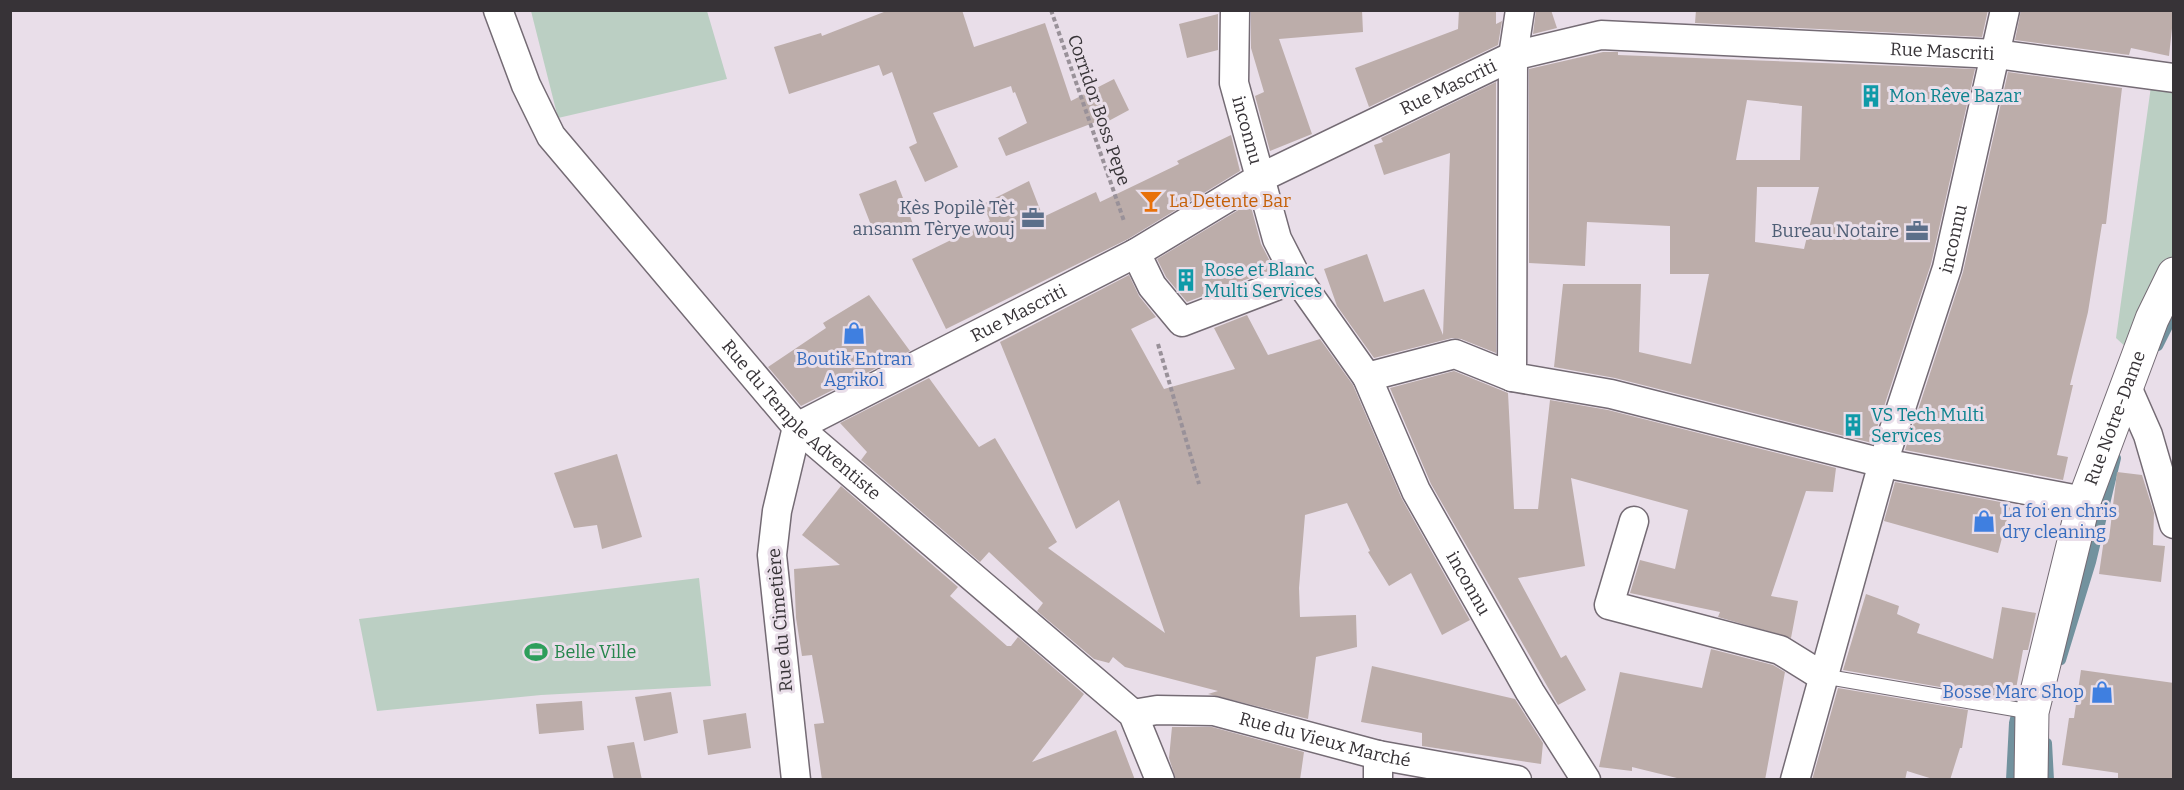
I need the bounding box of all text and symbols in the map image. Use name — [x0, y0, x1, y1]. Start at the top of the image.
street label: Corridor Boss Pepe — [1063, 32, 1135, 188]
street label: Rue Mascriti — [1890, 38, 1995, 65]
street label: Rue Mascriti — [1396, 55, 1500, 120]
building icon: Mon Rêve Bazar — [1858, 83, 1884, 109]
place label: Mon Rêve Bazar — [1889, 85, 2021, 107]
street label: inconnu — [1227, 94, 1267, 167]
bar icon: La Detente Bar — [1138, 188, 1164, 214]
place label: La Detente Bar — [1169, 190, 1291, 212]
place label: Kès Popilè Tèt ansanm Tèrye wouj — [852, 197, 1015, 240]
street label: inconnu — [1935, 202, 1972, 276]
office icon: Kès Popilè Tèt ansanm Tèrye wouj — [1020, 205, 1046, 231]
office icon: Bureau Notaire — [1904, 218, 1930, 244]
place label: Bureau Notaire — [1771, 220, 1899, 242]
place label: Rose et Blanc Multi Services — [1204, 259, 1322, 302]
building icon: Rose et Blanc Multi Services — [1173, 267, 1199, 293]
street label: Rue Mascriti — [967, 280, 1070, 347]
shop icon: Boutik Entran Agrikol — [841, 320, 867, 346]
street label: Rue du Temple Adventiste — [717, 335, 885, 505]
street label: Rue Notre-Dame — [2080, 347, 2150, 488]
place label: Boutik Entran Agrikol — [796, 348, 913, 391]
place label: VS Tech Multi Services — [1871, 404, 1984, 447]
building icon: VS Tech Multi Services — [1840, 412, 1866, 438]
place label: La foi en chris dry cleaning — [2002, 500, 2117, 543]
shop icon: La foi en chris dry cleaning — [1971, 508, 1997, 534]
street label: Rue du Cimetière — [763, 547, 797, 693]
street label: inconnu — [1441, 547, 1495, 619]
sports icon: Belle Ville — [523, 639, 549, 665]
place label: Belle Ville — [554, 641, 636, 663]
shop icon: Bosse Marc Shop — [2089, 679, 2115, 705]
place label: Bosse Marc Shop — [1943, 681, 2084, 703]
street label: Rue du Vieux Marché — [1237, 707, 1412, 772]

